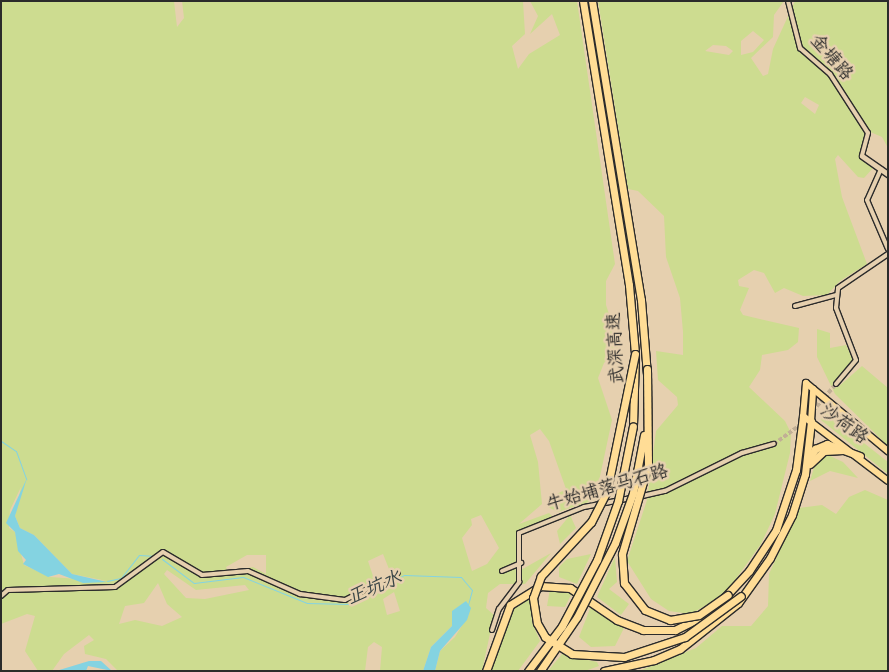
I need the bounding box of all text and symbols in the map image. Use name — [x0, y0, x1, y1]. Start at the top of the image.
street label: 金塘路 — [804, 32, 856, 86]
street label: 武深高速 — [605, 311, 631, 385]
street label: 沙荷路 — [815, 401, 871, 451]
street label: 牛始埔落马石路 — [544, 462, 672, 518]
water label: 正坑水 — [344, 568, 406, 612]

